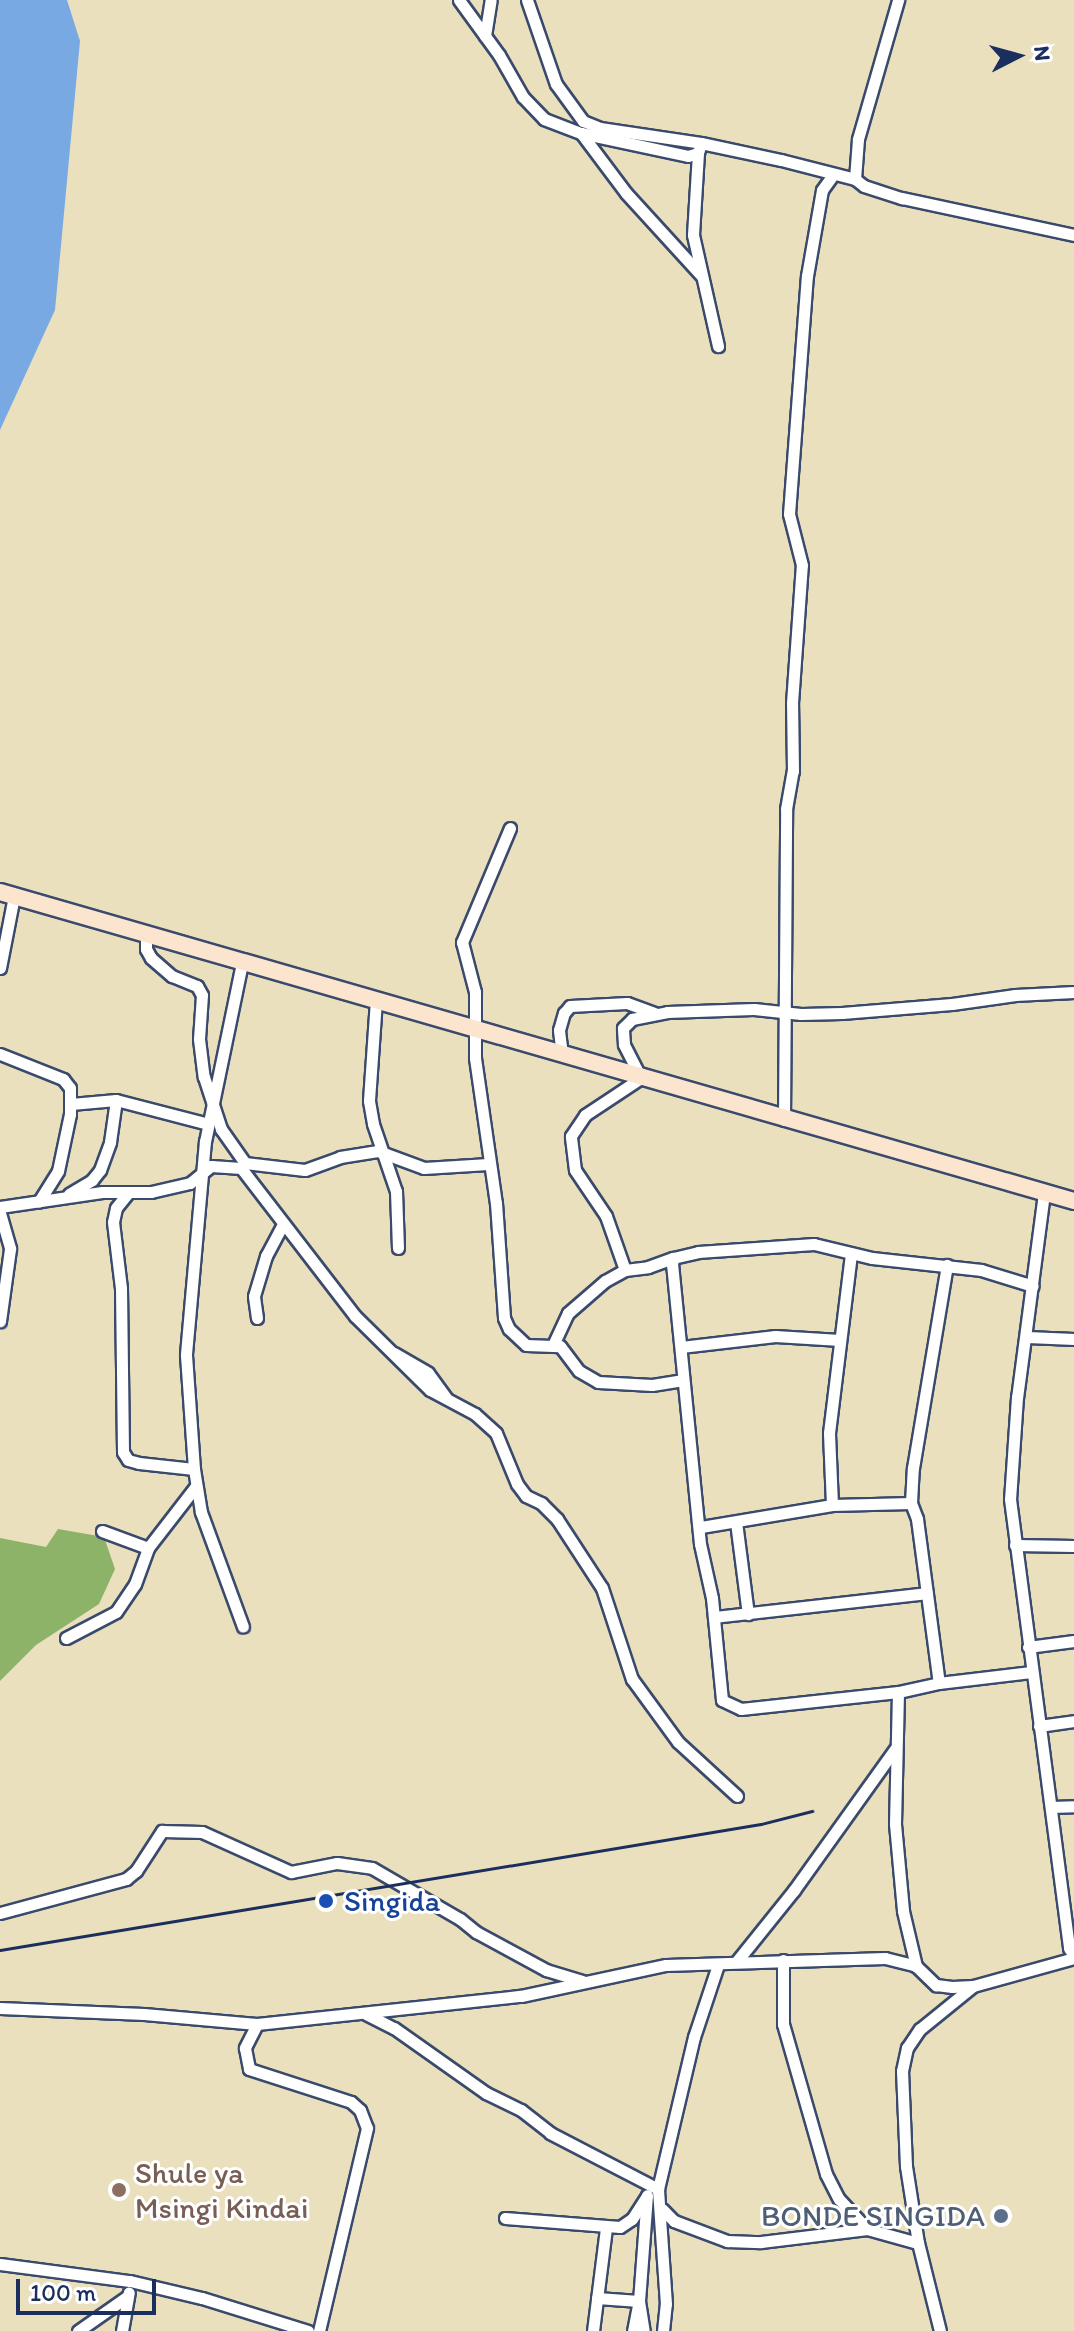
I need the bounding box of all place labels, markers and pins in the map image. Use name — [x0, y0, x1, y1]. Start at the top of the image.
place label: Singida — [344, 1883, 440, 1919]
marker: Singida — [315, 1890, 337, 1912]
place label: Shule ya Msingi Kindai — [135, 2155, 308, 2226]
marker: Shule ya Msingi Kindai — [110, 2181, 128, 2199]
place label: BONDE SINGIDA — [764, 2198, 985, 2234]
marker: BONDE SINGIDA — [992, 2207, 1010, 2225]

